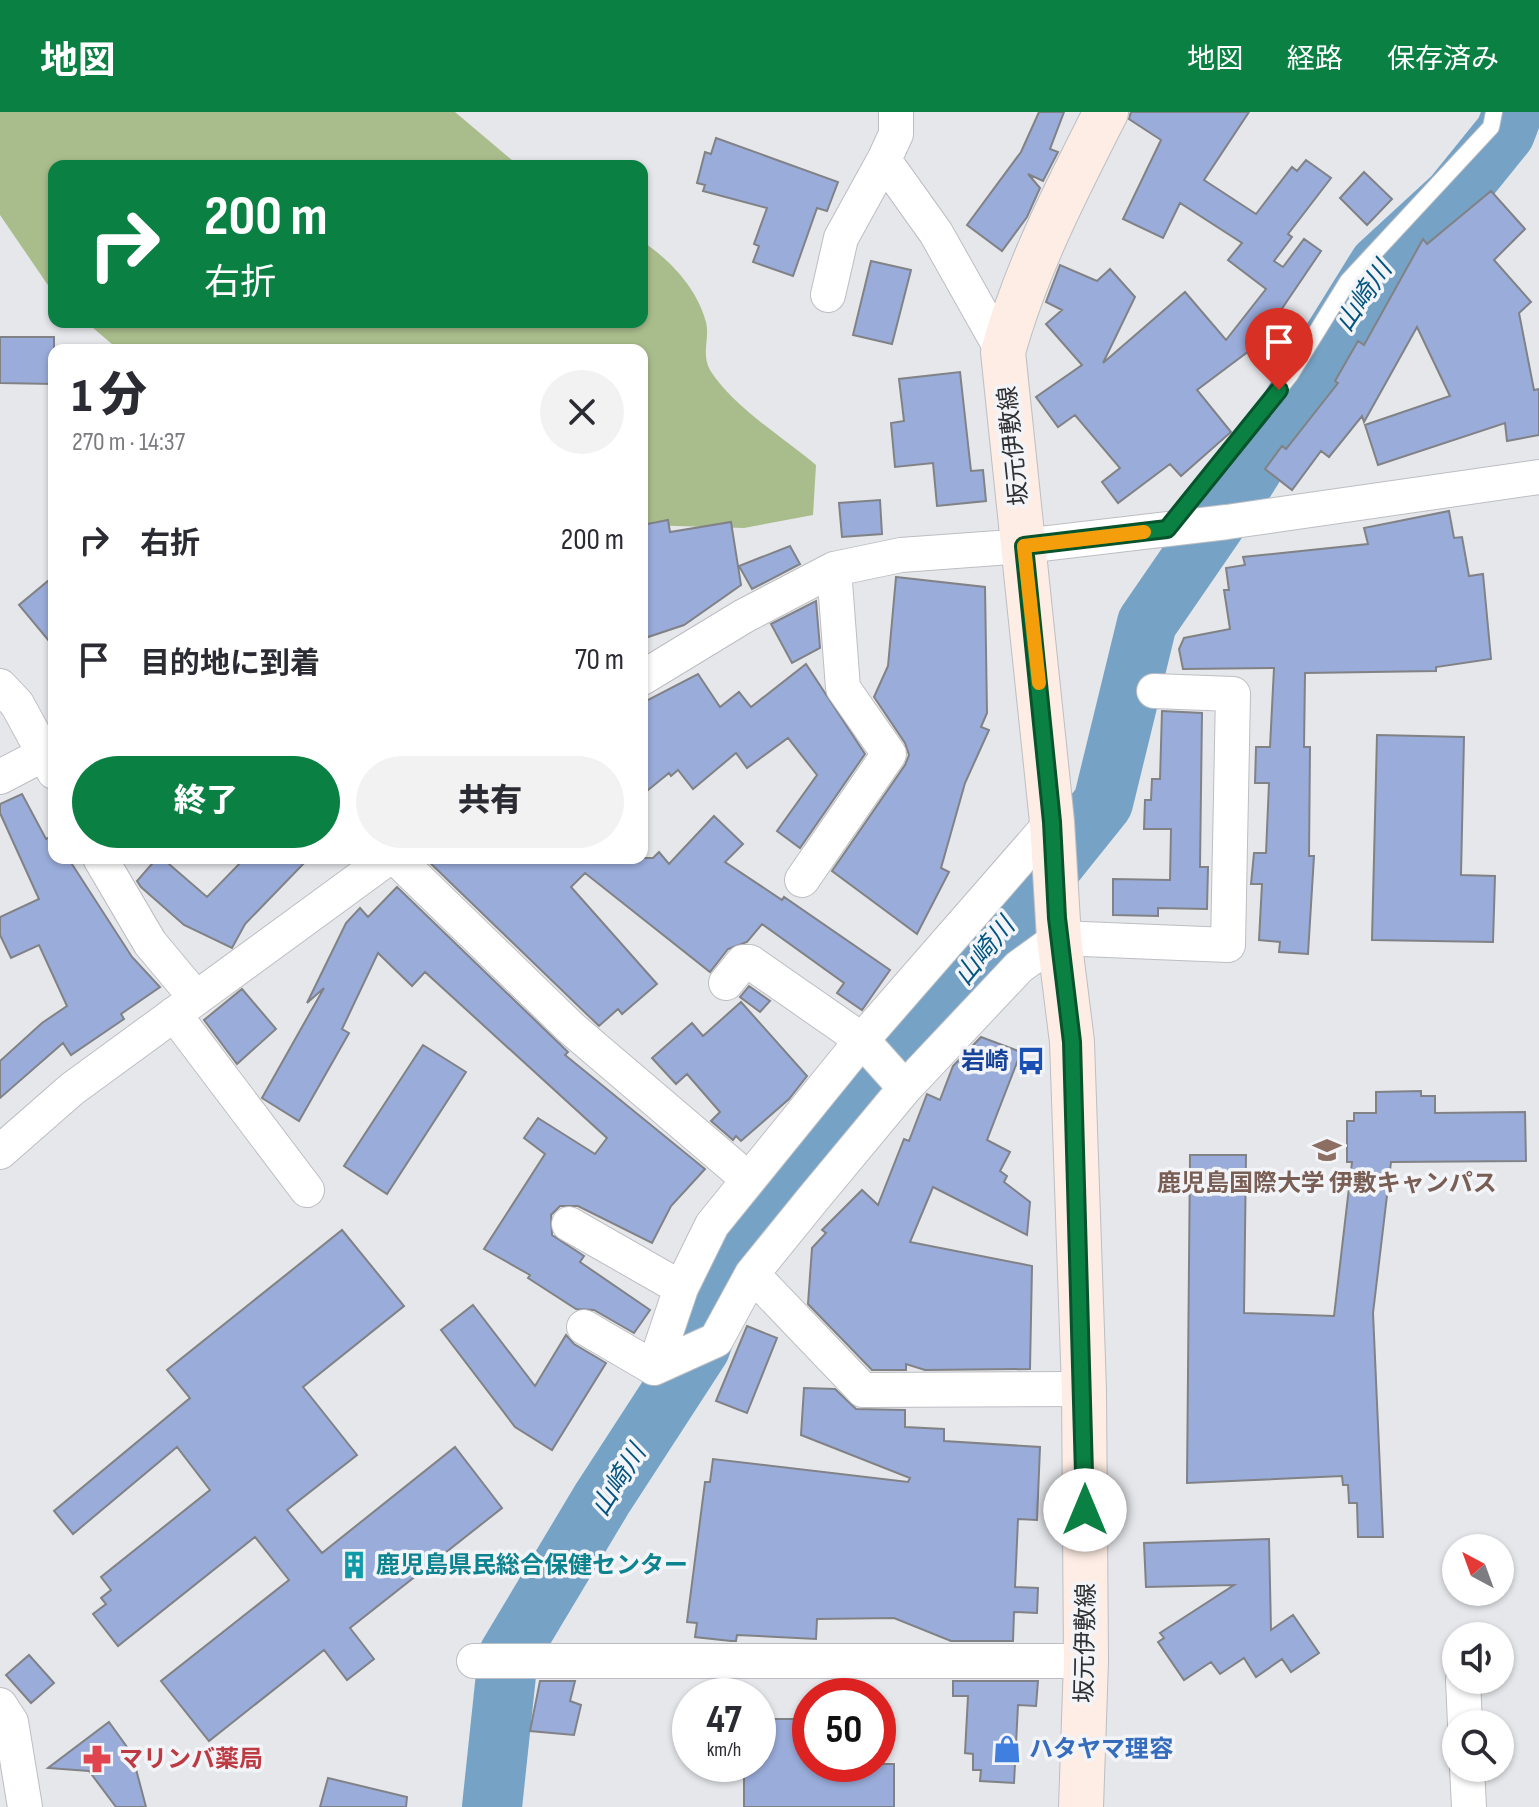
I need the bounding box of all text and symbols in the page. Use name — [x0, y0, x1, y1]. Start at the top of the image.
text: 地図 — [40, 39, 116, 84]
text: 地図 — [1187, 43, 1243, 76]
text: 経路 — [1287, 43, 1343, 76]
text: 保存済み — [1387, 43, 1499, 76]
text: 200 m — [204, 184, 328, 251]
icon: right — [72, 192, 176, 296]
water label: 山崎川 — [1330, 253, 1401, 338]
text: 右折 — [204, 262, 276, 305]
pin — [1245, 308, 1313, 390]
icon: arrive — [1257, 320, 1301, 364]
text: 1 分 — [72, 368, 147, 425]
button: close — [540, 370, 624, 454]
street label: 坂元伊敷線 — [993, 385, 1034, 507]
text: 270 m · 14:37 — [72, 427, 185, 458]
icon: right — [72, 518, 116, 562]
text: 200 m — [561, 522, 624, 558]
text: 右折 — [140, 526, 200, 562]
icon: arrive — [72, 638, 116, 682]
text: 70 m — [575, 642, 624, 678]
text: 目的地に到着 — [140, 646, 320, 682]
button: 終了 — [72, 756, 340, 848]
button: 共有 — [356, 756, 624, 848]
water label: 山崎川 — [949, 910, 1024, 992]
bus stop icon: 岩崎 — [1016, 1046, 1046, 1076]
place label: 岩崎 — [961, 1047, 1009, 1076]
school or university icon: 鹿児島国際大学 伊敷キャンパス — [1312, 1135, 1342, 1165]
place label: 鹿児島国際大学 伊敷キャンパス — [1157, 1169, 1497, 1198]
water label: 山崎川 — [585, 1437, 655, 1522]
position arrow — [1043, 1468, 1127, 1552]
north arrow — [1442, 1534, 1514, 1606]
map controls — [1442, 1534, 1514, 1782]
building icon: 鹿児島県民総合保健センター — [339, 1550, 369, 1580]
place label: 鹿児島県民総合保健センター — [376, 1551, 688, 1580]
street label: 坂元伊敷線 — [1070, 1583, 1101, 1703]
button: sound — [1442, 1622, 1514, 1694]
speed limit sign: 50 — [792, 1678, 896, 1782]
text: 47 — [706, 1696, 742, 1744]
button: search — [1442, 1710, 1514, 1782]
shop icon: ハタヤマ理容 — [992, 1734, 1022, 1764]
place label: ハタヤマ理容 — [1029, 1735, 1173, 1764]
text: km/h — [707, 1738, 741, 1762]
pharmacy icon: マリンバ薬局 — [82, 1744, 112, 1774]
place label: マリンバ薬局 — [119, 1745, 263, 1774]

